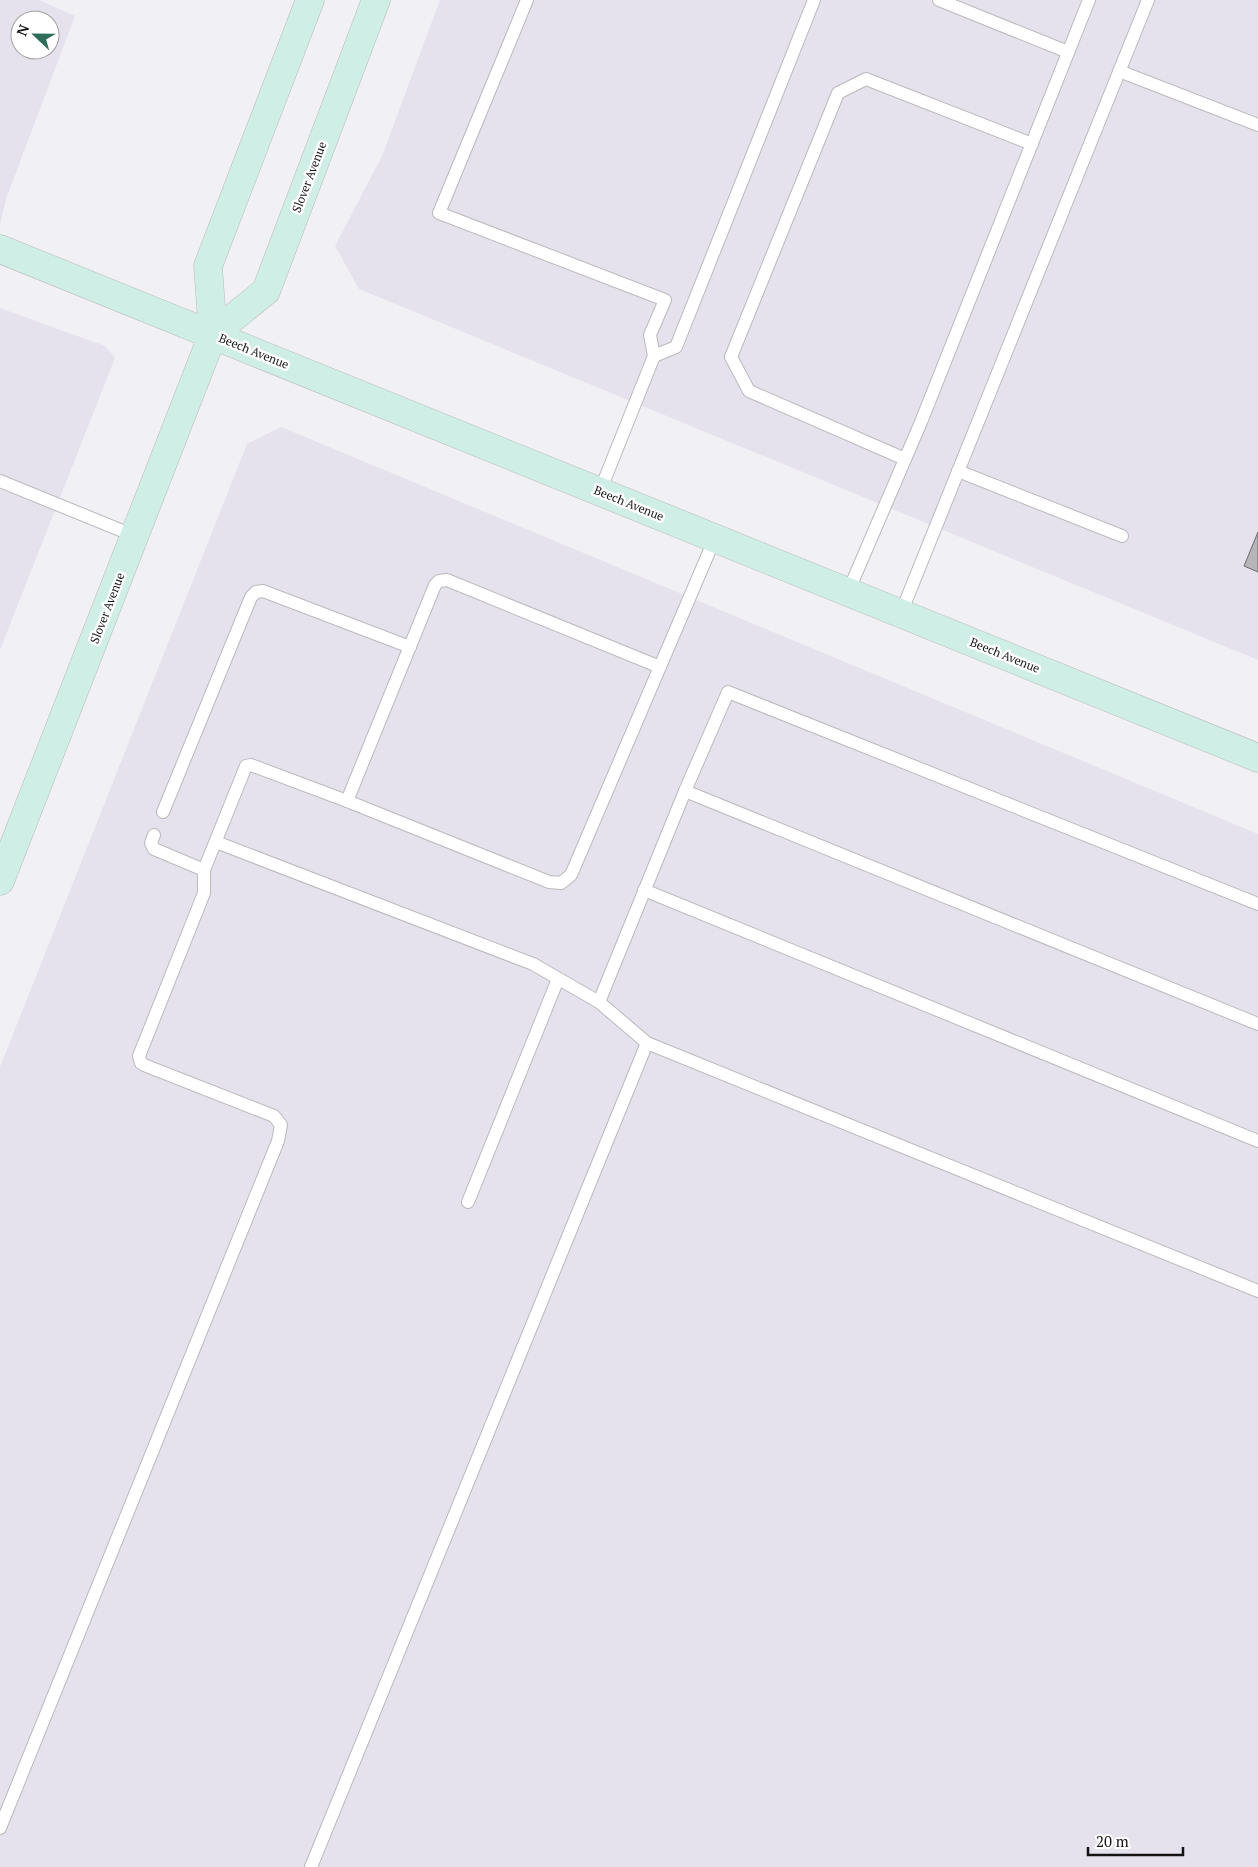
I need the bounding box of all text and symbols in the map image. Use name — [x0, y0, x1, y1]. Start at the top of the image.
north arrow — [10, 10, 60, 60]
text: N — [12, 21, 33, 38]
street label: Slover Avenue — [289, 139, 329, 215]
street label: Beech Avenue — [217, 330, 291, 372]
street label: Beech Avenue — [592, 482, 666, 524]
street label: Slover Avenue — [87, 570, 127, 646]
street label: Beech Avenue — [968, 634, 1042, 676]
scale bar — [1088, 1824, 1183, 1856]
text: 20 m — [1096, 1831, 1129, 1851]

